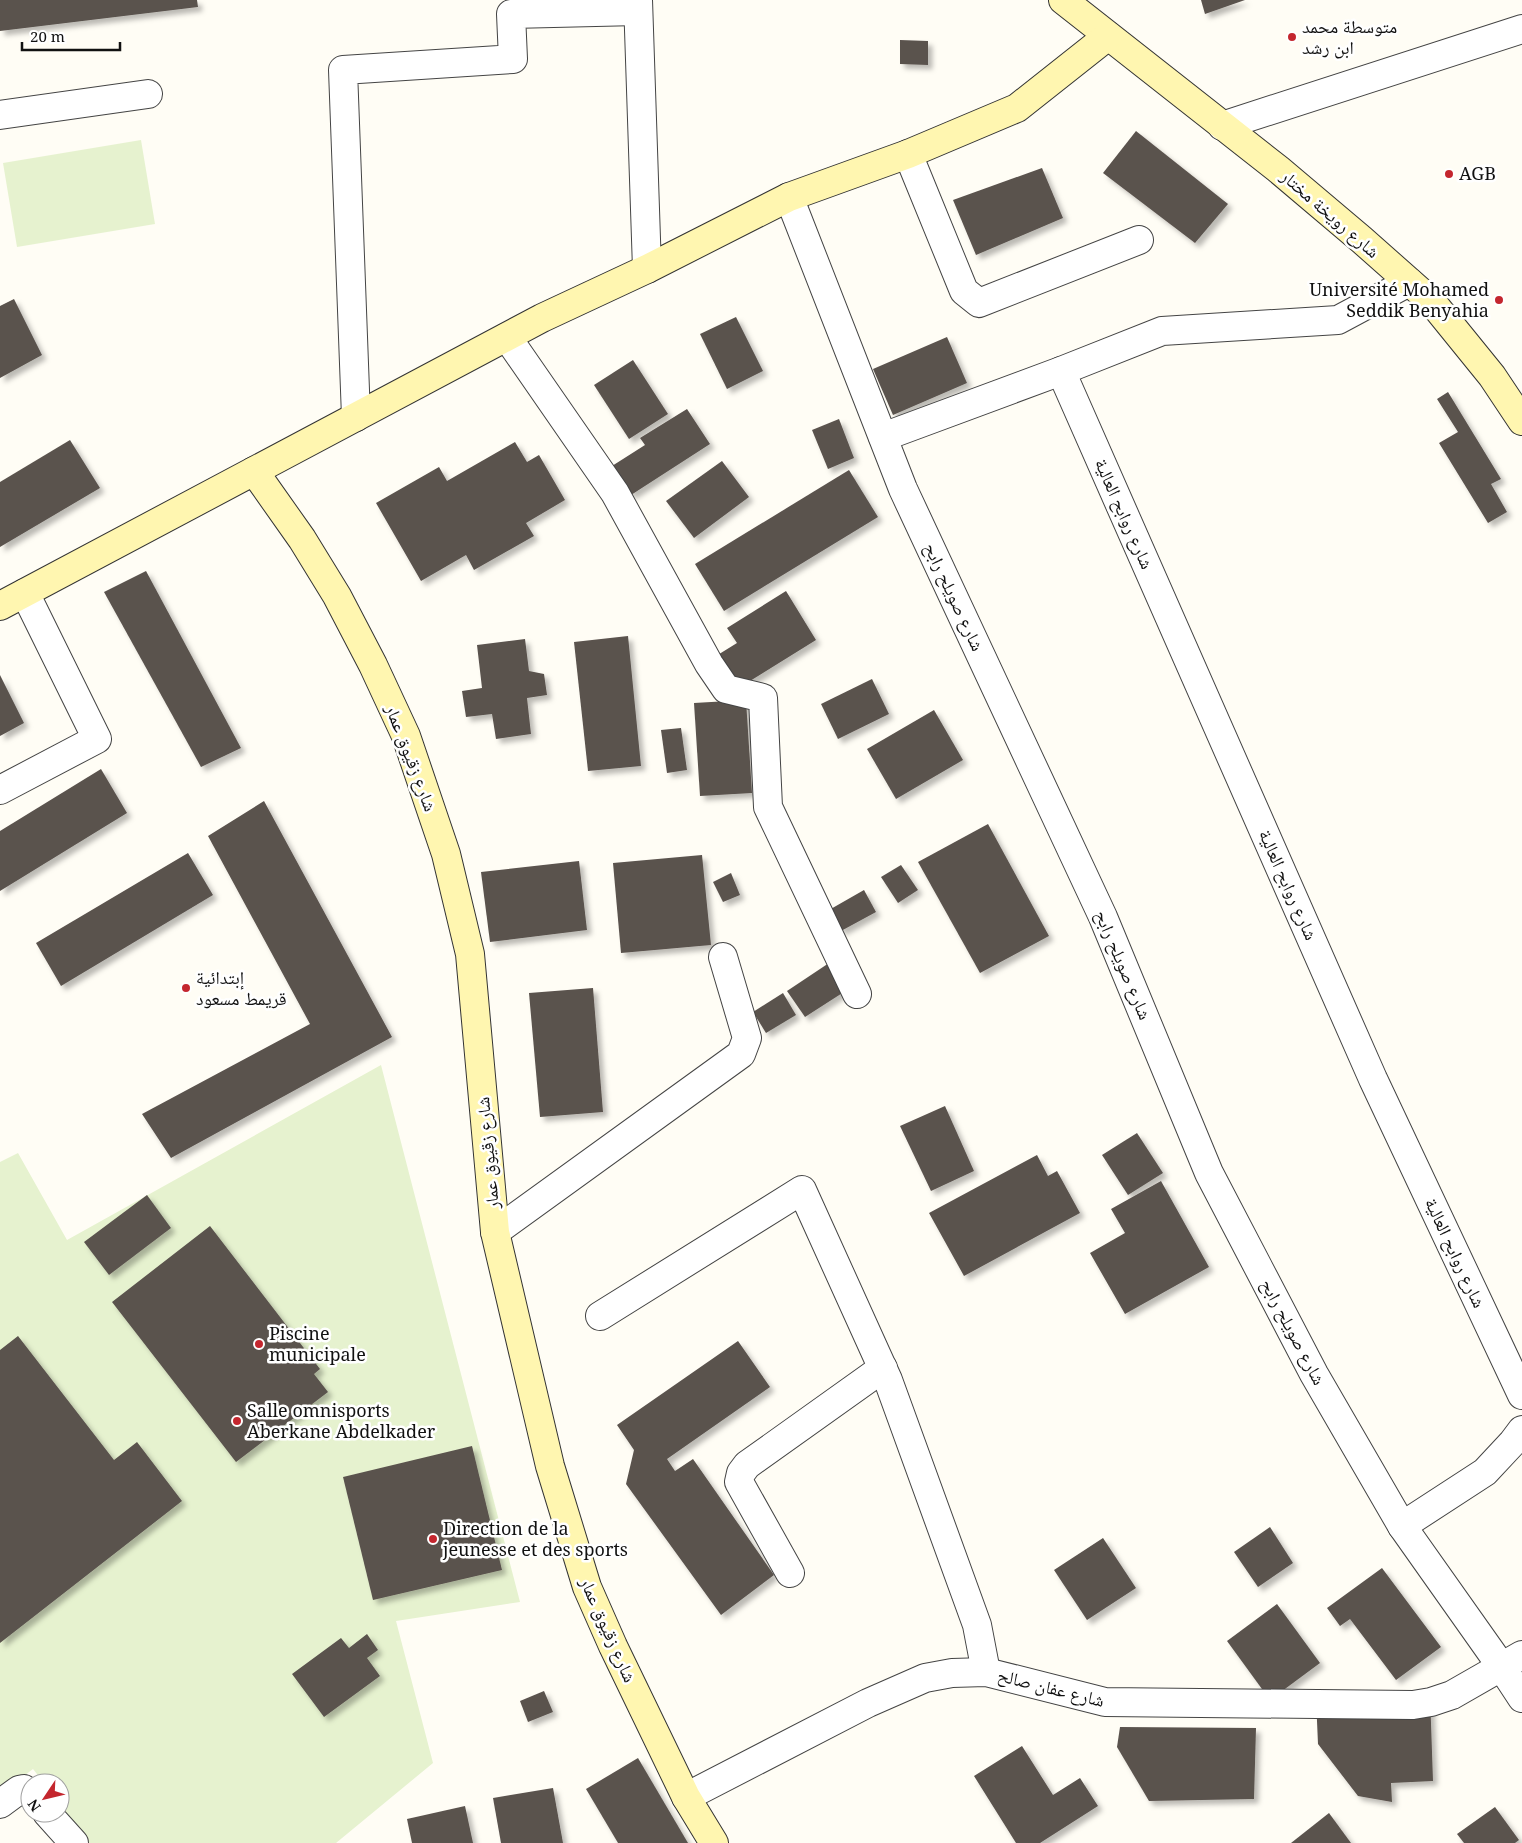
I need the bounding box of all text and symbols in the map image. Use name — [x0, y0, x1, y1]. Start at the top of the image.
place label: متوسطة محمد ابن رشد — [1302, 14, 1397, 59]
scale bar — [22, 20, 120, 52]
text: 20 m — [30, 26, 65, 46]
marker: متوسطة محمد ابن رشد — [1286, 31, 1298, 43]
place label: AGB — [1459, 161, 1496, 185]
street label: شارع رويخة مختار — [1275, 163, 1385, 263]
marker: AGB — [1443, 168, 1455, 180]
place label: Université Mohamed Seddik Benyahia — [1309, 277, 1489, 322]
marker: Université Mohamed Seddik Benyahia — [1493, 294, 1505, 306]
street label: شارع روابح العالية — [1089, 454, 1160, 573]
street label: شارع صويلح رابح — [918, 539, 990, 655]
street label: شارع زقيوق عمار — [380, 700, 443, 815]
street label: شارع روابح العالية — [1253, 825, 1324, 944]
street label: شارع صويلح رابح — [1089, 906, 1158, 1023]
place label: إبتدائية قريمط مسعود — [196, 965, 287, 1010]
marker: إبتدائية قريمط مسعود — [180, 982, 192, 994]
street label: شارع زقيوق عمار — [470, 1096, 504, 1211]
street label: شارع روابح العالية — [1419, 1194, 1492, 1312]
street label: شارع صويلح رابح — [1255, 1274, 1332, 1389]
place label: Piscine municipale — [269, 1321, 366, 1366]
marker: Piscine municipale — [253, 1338, 265, 1350]
place label: Salle omnisports Aberkane Abdelkader — [247, 1398, 436, 1443]
marker: Salle omnisports Aberkane Abdelkader — [231, 1415, 243, 1427]
place label: Direction de la jeunesse et des sports — [442, 1516, 628, 1561]
marker: Direction de la jeunesse et des sports — [427, 1533, 439, 1545]
street label: شارع زقيوق عمار — [575, 1572, 643, 1686]
street label: شارع عفان صالح — [995, 1662, 1107, 1713]
north arrow — [20, 1773, 70, 1823]
text: N — [23, 1796, 45, 1816]

